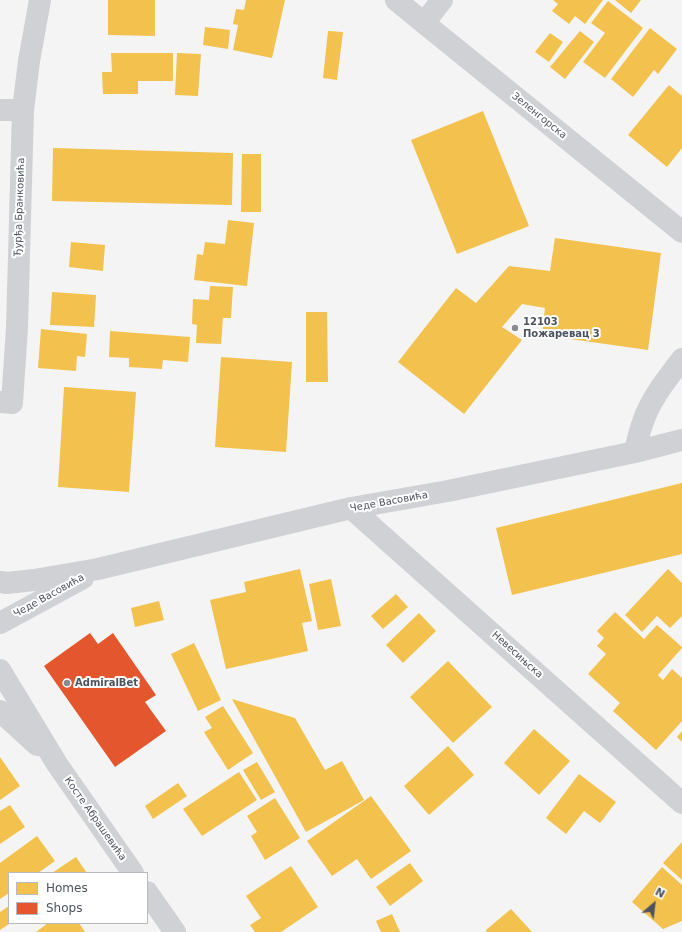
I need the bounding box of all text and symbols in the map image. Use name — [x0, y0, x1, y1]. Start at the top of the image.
street label: Зеленгорска — [509, 90, 569, 142]
street label: Ђурђа Бранковића — [12, 157, 28, 257]
place label: 12103 Пожаревац 3 — [523, 316, 600, 340]
marker: 12103 Пожаревац 3 — [510, 323, 520, 333]
street label: Чеде Васовића — [349, 489, 429, 515]
street label: Чеде Васовића — [12, 572, 86, 620]
street label: Невесињска — [489, 629, 545, 681]
place label: AdmiralBet — [75, 677, 138, 689]
marker: AdmiralBet — [62, 678, 72, 688]
street label: Косте Абрашевића — [61, 775, 129, 863]
legend — [8, 872, 148, 924]
text: Homes — [46, 881, 88, 895]
north arrow — [634, 884, 674, 924]
text: N — [653, 885, 667, 901]
text: Shops — [46, 901, 82, 915]

